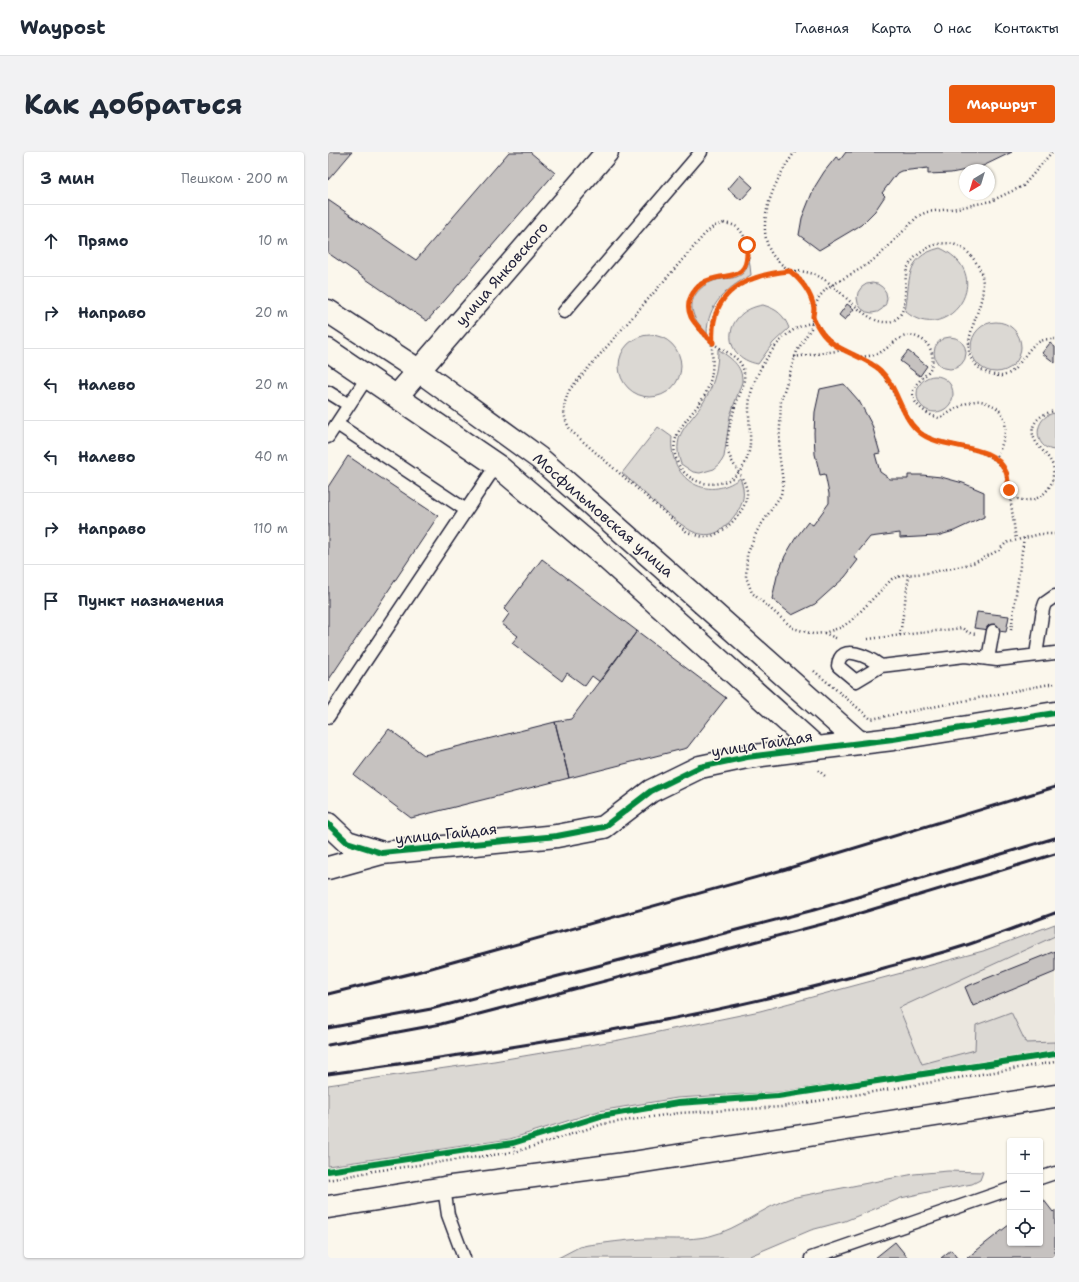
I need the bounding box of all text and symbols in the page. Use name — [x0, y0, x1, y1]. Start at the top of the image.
text: Waypost — [20, 15, 105, 40]
text: Главная — [795, 19, 849, 37]
text: Карта — [871, 19, 911, 37]
text: О нас — [933, 19, 972, 37]
text: Контакты — [994, 19, 1059, 37]
text: Как добраться — [24, 85, 243, 123]
button: Маршрут — [949, 85, 1055, 123]
north arrow — [959, 164, 995, 200]
text: 3 мин — [40, 167, 95, 189]
text: Пешком · 200 m — [181, 170, 288, 187]
street label: улица Янковского — [451, 218, 553, 330]
icon: ahead — [40, 230, 62, 252]
text: Прямо — [78, 231, 128, 251]
text: 10 m — [258, 232, 288, 249]
route start — [738, 236, 756, 254]
icon: right — [40, 302, 62, 324]
text: Направо — [78, 303, 146, 323]
text: 20 m — [255, 304, 288, 321]
icon: left — [40, 374, 62, 396]
text: Налево — [78, 375, 136, 395]
text: 20 m — [255, 376, 288, 393]
icon: left — [40, 446, 62, 468]
text: Налево — [78, 447, 136, 467]
text: 40 m — [254, 448, 288, 465]
street label: Мосфильмовская улица — [528, 448, 678, 582]
route end — [1000, 481, 1018, 499]
icon: right — [40, 518, 62, 540]
text: Направо — [78, 519, 146, 539]
text: 110 m — [253, 520, 288, 537]
icon: arrive — [40, 590, 62, 612]
text: Пункт назначения — [78, 591, 224, 611]
street label: улица Гайдая — [710, 726, 814, 762]
street label: улица Гайдая — [394, 819, 498, 849]
map controls — [1007, 1138, 1043, 1246]
button: + — [1007, 1138, 1043, 1174]
button: − — [1007, 1174, 1043, 1210]
button: locate — [1007, 1210, 1043, 1246]

